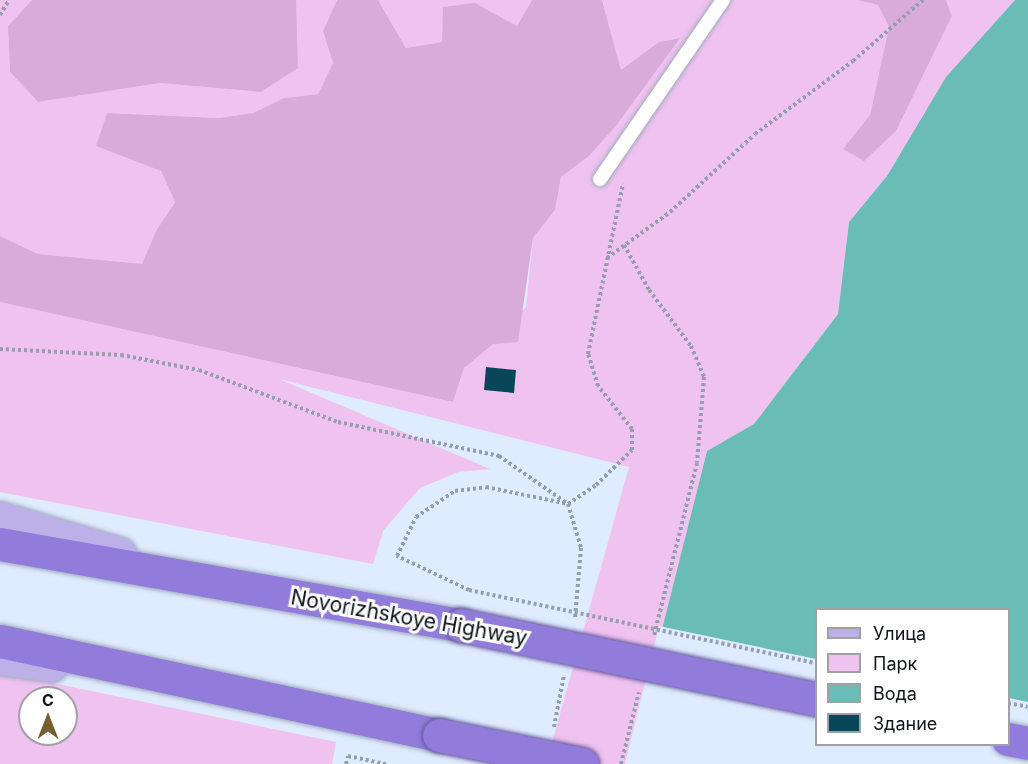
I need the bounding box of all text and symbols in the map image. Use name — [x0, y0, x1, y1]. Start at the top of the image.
street label: Novorizhskoye Highway — [289, 585, 529, 651]
legend — [815, 608, 1010, 746]
text: Улица — [873, 623, 926, 644]
text: Парк — [873, 653, 917, 674]
text: Вода — [873, 683, 917, 704]
north arrow — [18, 686, 78, 746]
text: С — [42, 690, 54, 710]
text: Здание — [873, 713, 937, 734]

